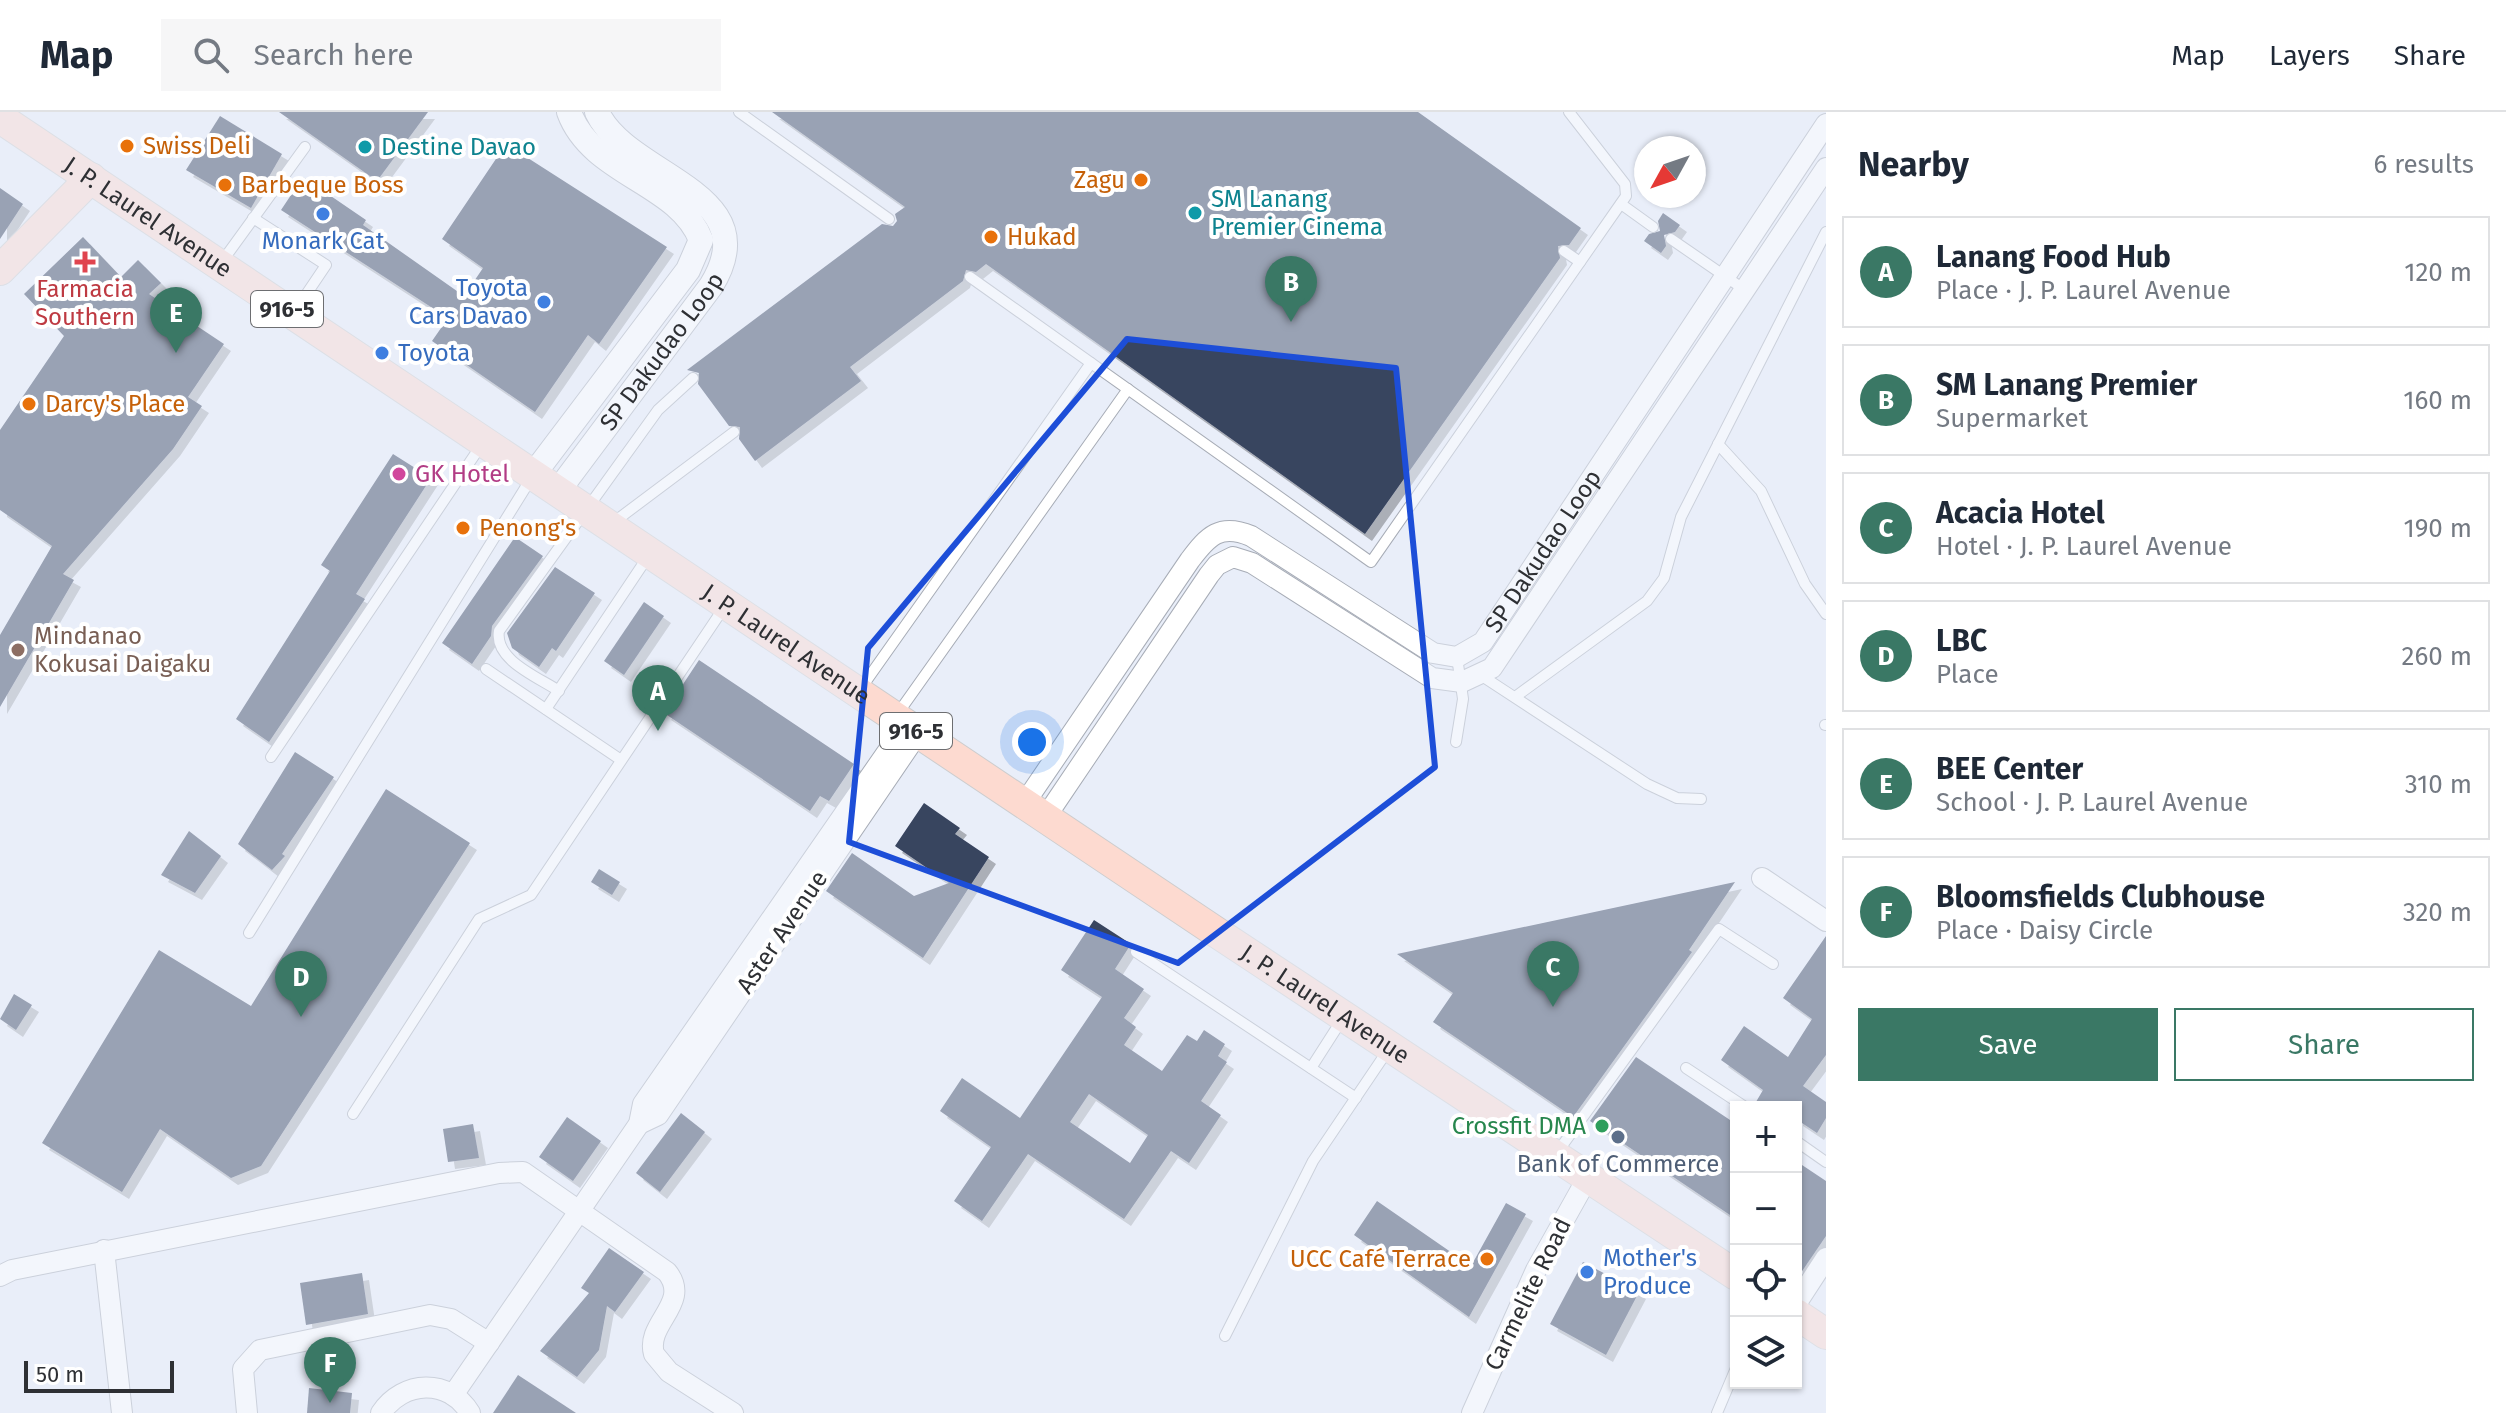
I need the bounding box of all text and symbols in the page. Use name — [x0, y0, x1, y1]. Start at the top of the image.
search box — [161, 19, 721, 91]
text: Map — [40, 32, 113, 78]
icon: search — [189, 33, 233, 77]
text: Search here — [253, 37, 414, 73]
text: Map — [2171, 39, 2225, 72]
text: Layers — [2269, 39, 2350, 72]
text: Share — [2394, 39, 2466, 72]
place label: Swiss Deli — [143, 132, 251, 160]
place label: Destine Davao — [381, 133, 536, 161]
north arrow — [1634, 136, 1706, 208]
marker: Swiss Deli — [118, 137, 136, 155]
marker: Destine Davao — [356, 138, 374, 156]
text: Nearby — [1858, 144, 1969, 185]
text: 6 results — [2373, 149, 2474, 180]
street label: J. P. Laurel Avenue — [59, 151, 237, 283]
place label: Zagu — [1074, 166, 1125, 194]
place label: Barbeque Boss — [241, 171, 404, 199]
marker: Zagu — [1132, 171, 1150, 189]
marker: Barbeque Boss — [216, 176, 234, 194]
place label: SM Lanang Premier Cinema — [1211, 185, 1383, 241]
marker: SM Lanang Premier Cinema — [1186, 204, 1204, 222]
marker: Monark Cat — [314, 205, 332, 223]
place label: Hukad — [1007, 223, 1077, 251]
place label: Monark Cat — [262, 227, 385, 255]
marker: Hukad — [982, 228, 1000, 246]
text: Lanang Food Hub — [1936, 239, 2171, 275]
marker: Farmacia Southern — [76, 253, 94, 271]
pin: B — [1265, 256, 1317, 322]
text: A — [1878, 257, 1894, 288]
text: 120 m — [2404, 257, 2472, 288]
street label: SP Dakudao Loop — [594, 268, 730, 436]
place label: Toyota Cars Davao — [409, 274, 528, 330]
place label: Farmacia Southern — [35, 275, 135, 331]
text: Place · J. P. Laurel Avenue — [1936, 275, 2231, 306]
pin: E — [150, 287, 202, 353]
road number: 916-5 — [251, 291, 323, 327]
marker: Toyota Cars Davao — [535, 293, 553, 311]
place label: Toyota — [398, 339, 470, 367]
marker: Toyota — [373, 344, 391, 362]
text: SM Lanang Premier — [1936, 367, 2197, 403]
text: B — [1878, 385, 1894, 416]
text: 160 m — [2403, 385, 2472, 416]
place label: Darcy's Place — [45, 390, 185, 418]
marker: Darcy's Place — [20, 395, 38, 413]
text: Supermarket — [1936, 403, 2088, 434]
place label: GK Hotel — [415, 460, 509, 488]
marker: GK Hotel — [390, 465, 408, 483]
street label: SP Dakudao Loop — [1479, 465, 1607, 638]
text: Acacia Hotel — [1936, 495, 2105, 531]
text: C — [1879, 513, 1893, 544]
text: 190 m — [2403, 513, 2472, 544]
place label: Penong's — [479, 514, 576, 542]
marker: Penong's — [454, 519, 472, 537]
text: Hotel · J. P. Laurel Avenue — [1936, 531, 2232, 562]
street label: J. P. Laurel Avenue — [697, 578, 875, 710]
place label: Mindanao Kokusai Daigaku — [34, 622, 211, 678]
text: LBC — [1936, 623, 1987, 659]
marker: Mindanao Kokusai Daigaku — [9, 641, 27, 659]
text: D — [1878, 641, 1894, 672]
text: 260 m — [2402, 641, 2472, 672]
text: Place — [1936, 659, 1999, 690]
pin: A — [632, 665, 684, 731]
road number: 916-5 — [880, 713, 952, 749]
your location — [1012, 722, 1052, 762]
text: BEE Center — [1936, 751, 2083, 787]
text: E — [1879, 769, 1893, 800]
text: 310 m — [2405, 769, 2472, 800]
text: School · J. P. Laurel Avenue — [1936, 787, 2248, 818]
street label: Aster Avenue — [731, 865, 833, 999]
text: Bloomsfields Clubhouse — [1936, 879, 2265, 915]
text: F — [1880, 897, 1892, 928]
text: 320 m — [2403, 897, 2472, 928]
text: Place · Daisy Circle — [1936, 915, 2153, 946]
street label: J. P. Laurel Avenue — [1235, 938, 1415, 1070]
pin: C — [1527, 941, 1579, 1007]
pin: D — [275, 951, 327, 1017]
button: Save — [1858, 1008, 2158, 1081]
button: Share — [2174, 1008, 2474, 1081]
map controls — [1730, 1101, 1802, 1389]
button: + — [1730, 1101, 1802, 1173]
place label: Crossfit DMA — [1452, 1112, 1586, 1140]
marker: Crossfit DMA — [1593, 1117, 1611, 1135]
marker: Bank of Commerce — [1609, 1128, 1627, 1146]
place label: Bank of Commerce — [1517, 1150, 1719, 1178]
button: − — [1730, 1173, 1802, 1245]
street label: Carmelite Road — [1479, 1213, 1577, 1375]
place label: Mother's Produce — [1603, 1244, 1697, 1300]
place label: UCC Café Terrace — [1290, 1245, 1471, 1273]
button: locate — [1730, 1245, 1802, 1317]
marker: UCC Café Terrace — [1478, 1250, 1496, 1268]
marker: Mother's Produce — [1578, 1263, 1596, 1281]
button: layers — [1730, 1317, 1802, 1389]
pin: F — [304, 1337, 356, 1403]
scale bar — [24, 1357, 174, 1393]
text: 50 m — [36, 1361, 84, 1388]

